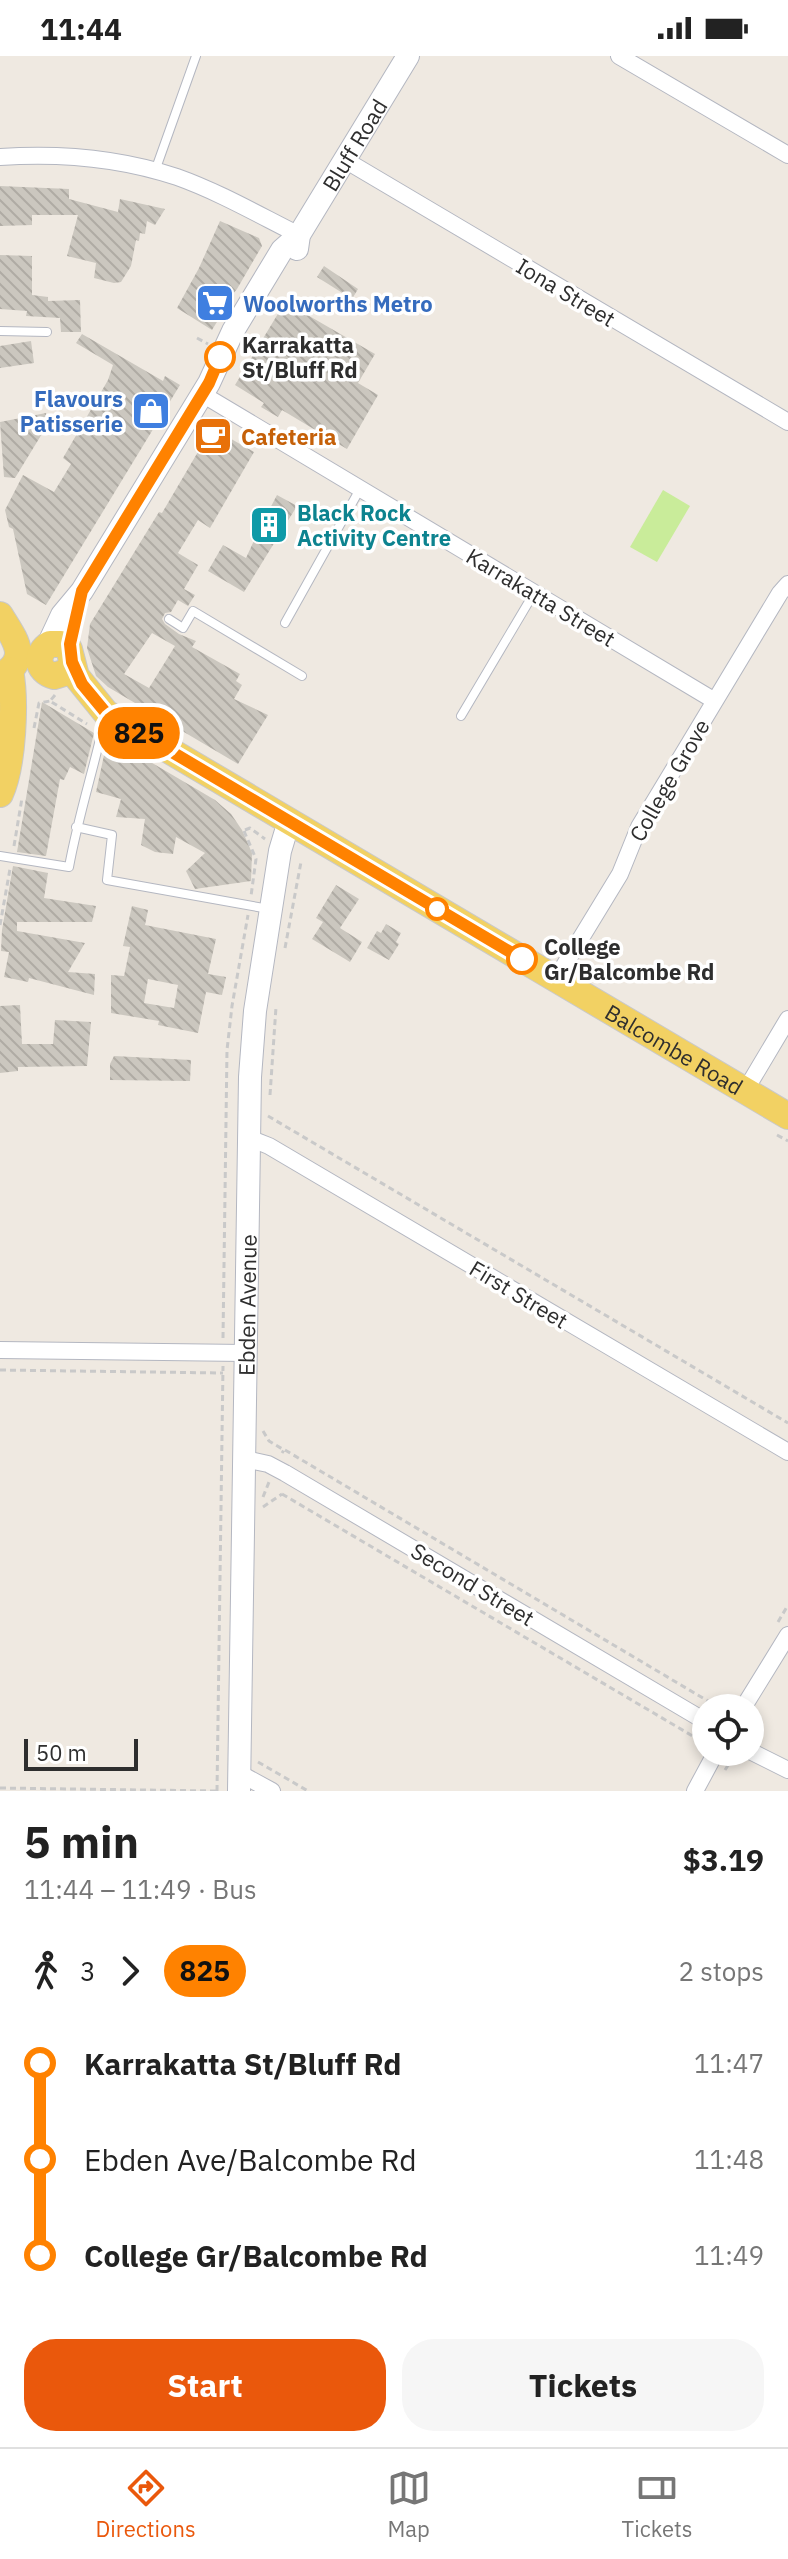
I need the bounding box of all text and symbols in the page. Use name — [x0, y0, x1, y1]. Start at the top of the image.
text: 11:44 — [40, 9, 122, 48]
street label: Bluff Road — [315, 93, 393, 196]
street label: Iona Street — [511, 251, 621, 333]
supermarket icon: Woolworths Metro — [194, 282, 236, 324]
place label: Woolworths Metro — [243, 289, 433, 318]
place label: Karrakatta St/Bluff Rd — [242, 330, 358, 384]
marker: Karrakatta St/Bluff Rd — [205, 342, 235, 372]
place label: Flavours Patisserie — [20, 384, 123, 438]
shop icon: Flavours Patisserie — [130, 390, 172, 432]
cafe icon: Cafeteria — [192, 415, 234, 457]
place label: Cafeteria — [241, 422, 336, 451]
place label: Black Rock Activity Centre — [297, 498, 451, 552]
building icon: Black Rock Activity Centre — [248, 504, 290, 546]
street label: Karrakatta Street — [461, 541, 621, 653]
line badge: 825 — [93, 707, 185, 759]
text: 825 — [114, 714, 164, 751]
street label: College Grove — [622, 714, 716, 846]
unlabelled marker — [426, 898, 448, 920]
place label: College Gr/Balcombe Rd — [544, 932, 714, 986]
marker: College Gr/Balcombe Rd — [507, 944, 537, 974]
street label: Balcombe Road — [600, 997, 749, 1101]
street label: Ebden Avenue — [231, 1234, 262, 1376]
street label: First Street — [465, 1253, 573, 1335]
street label: Second Street — [406, 1536, 540, 1632]
map controls — [692, 1694, 764, 1766]
button: locate — [692, 1694, 764, 1766]
scale bar — [24, 1735, 138, 1771]
text: 50 m — [36, 1738, 87, 1767]
text: 5 min — [24, 1813, 139, 1870]
text: $3.19 — [683, 1840, 764, 1879]
text: 11:44 – 11:49 · Bus — [24, 1872, 257, 1906]
icon: walk — [24, 1949, 68, 1993]
icon: forward — [108, 1949, 152, 1993]
text: 825 — [180, 1952, 230, 1989]
text: 3 — [80, 1954, 96, 1988]
text: 2 stops — [678, 1954, 764, 1988]
text: Karrakatta St/Bluff Rd — [84, 2044, 401, 2083]
text: 11:47 — [694, 2046, 764, 2080]
text: Ebden Ave/Balcombe Rd — [84, 2140, 417, 2179]
text: 11:48 — [694, 2142, 764, 2176]
text: College Gr/Balcombe Rd — [84, 2236, 428, 2275]
text: 11:49 — [694, 2238, 764, 2272]
button: Start — [24, 2339, 386, 2431]
button: Tickets — [402, 2339, 764, 2431]
tab: Directions — [95, 2466, 196, 2543]
tab: Map — [387, 2466, 431, 2543]
tab: Tickets — [622, 2466, 692, 2543]

